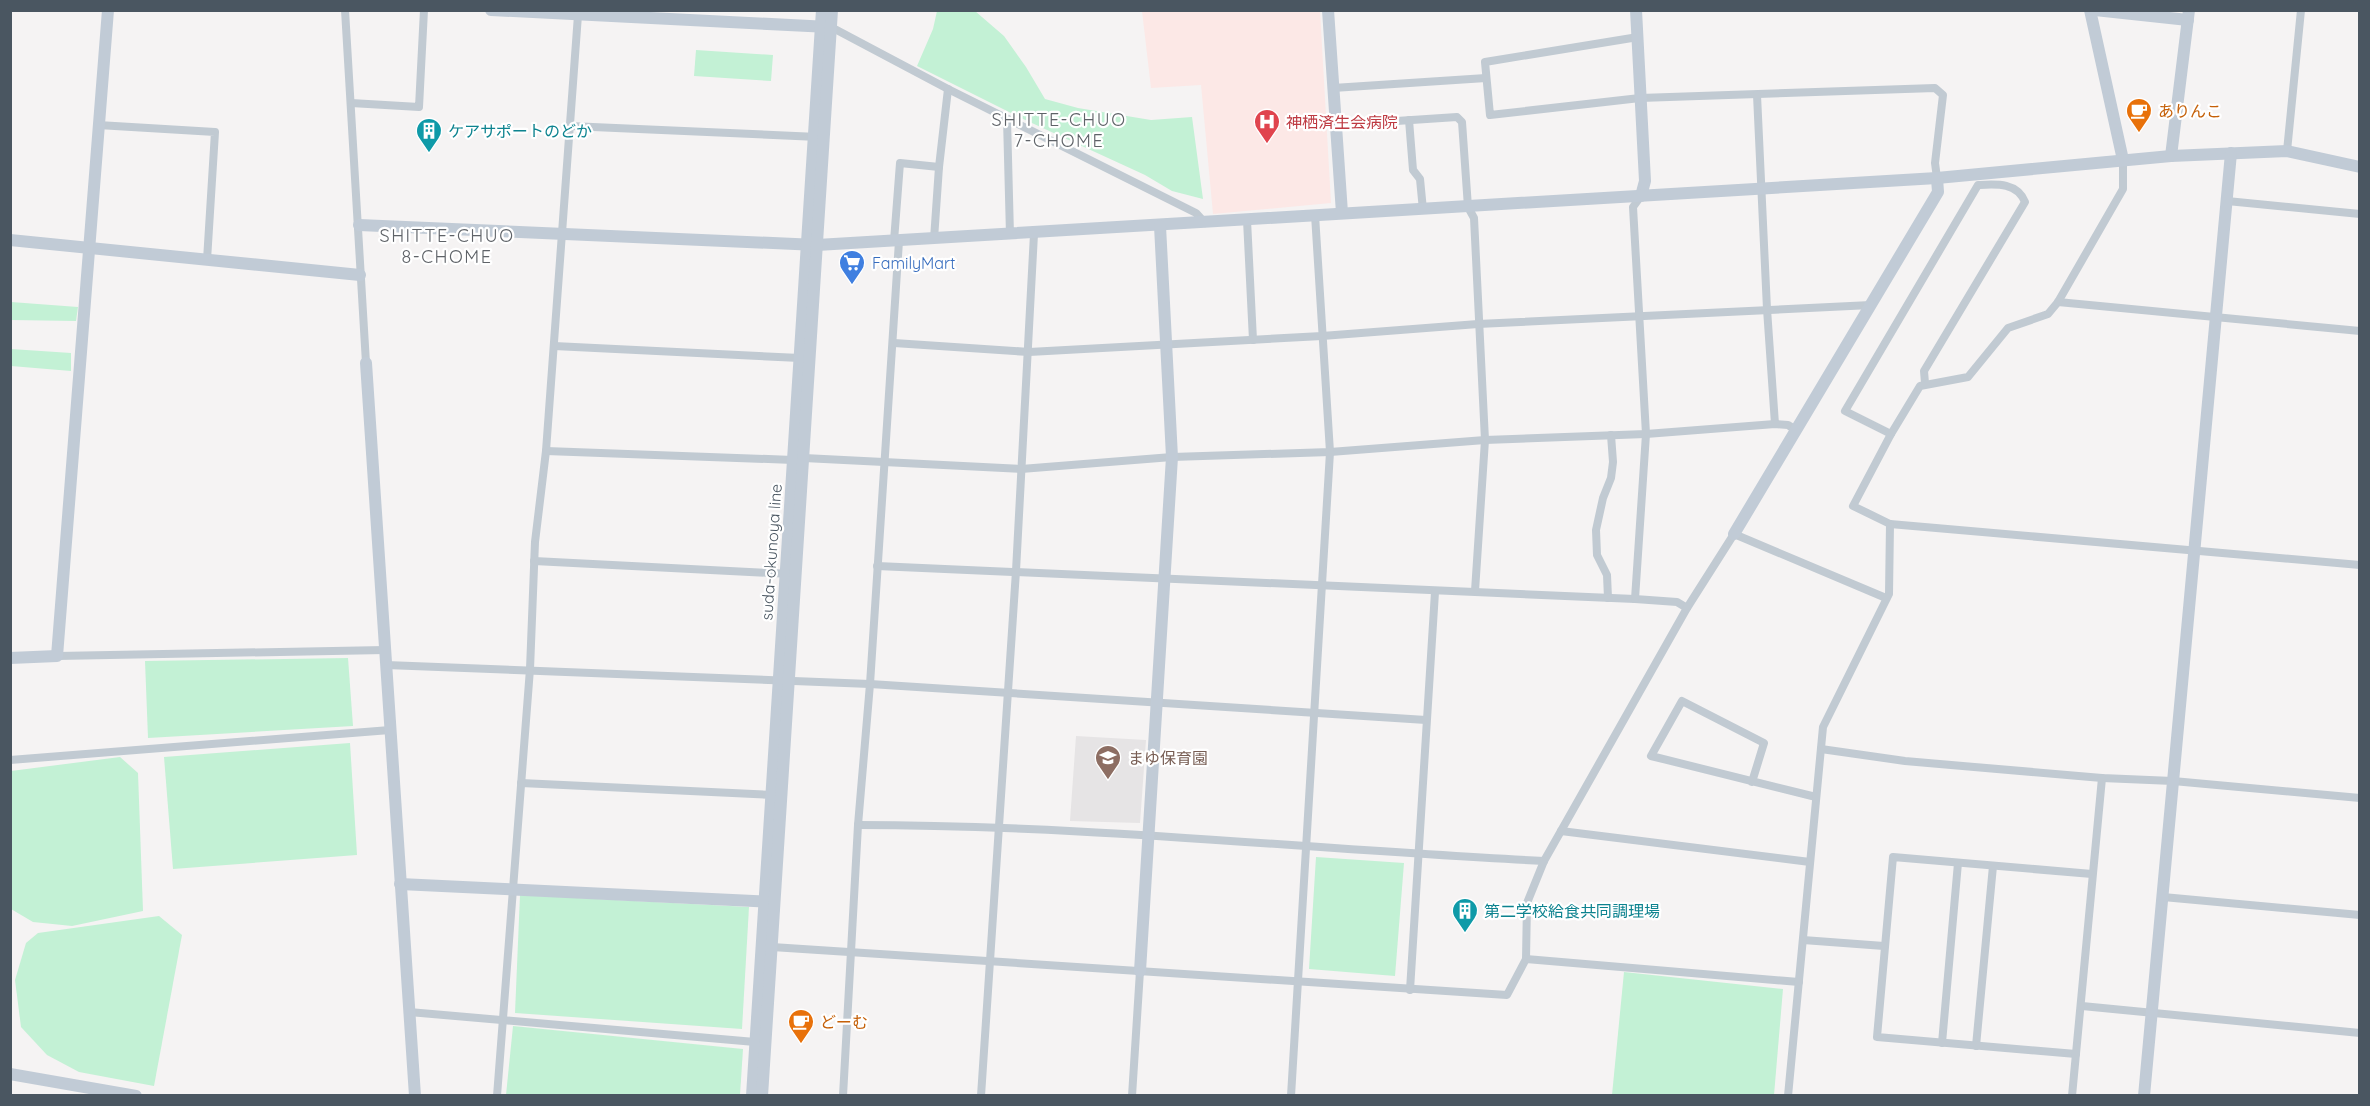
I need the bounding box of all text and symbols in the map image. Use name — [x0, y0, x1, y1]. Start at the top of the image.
cafe icon: ありんこ — [2124, 96, 2154, 134]
place label: ありんこ — [2158, 101, 2222, 121]
hospital icon: 神栖済生会病院 — [1252, 107, 1282, 145]
district label: SHITTE-CHUO 7-CHOME — [992, 108, 1126, 152]
place label: 神栖済生会病院 — [1286, 112, 1398, 132]
building icon: ケアサポートのどか — [414, 116, 444, 154]
place label: ケアサポートのどか — [448, 121, 592, 141]
district label: SHITTE-CHUO 8-CHOME — [380, 224, 514, 268]
supermarket icon: FamilyMart — [837, 248, 867, 286]
place label: FamilyMart — [872, 253, 956, 273]
street label: suda-okunoya line — [756, 483, 786, 621]
school or university icon: まゆ保育園 — [1093, 743, 1123, 781]
place label: まゆ保育園 — [1128, 748, 1208, 768]
building icon: 第二学校給食共同調理場 — [1450, 896, 1480, 934]
place label: 第二学校給食共同調理場 — [1484, 901, 1660, 921]
cafe icon: どーむ — [786, 1007, 816, 1045]
place label: どーむ — [820, 1012, 868, 1032]

